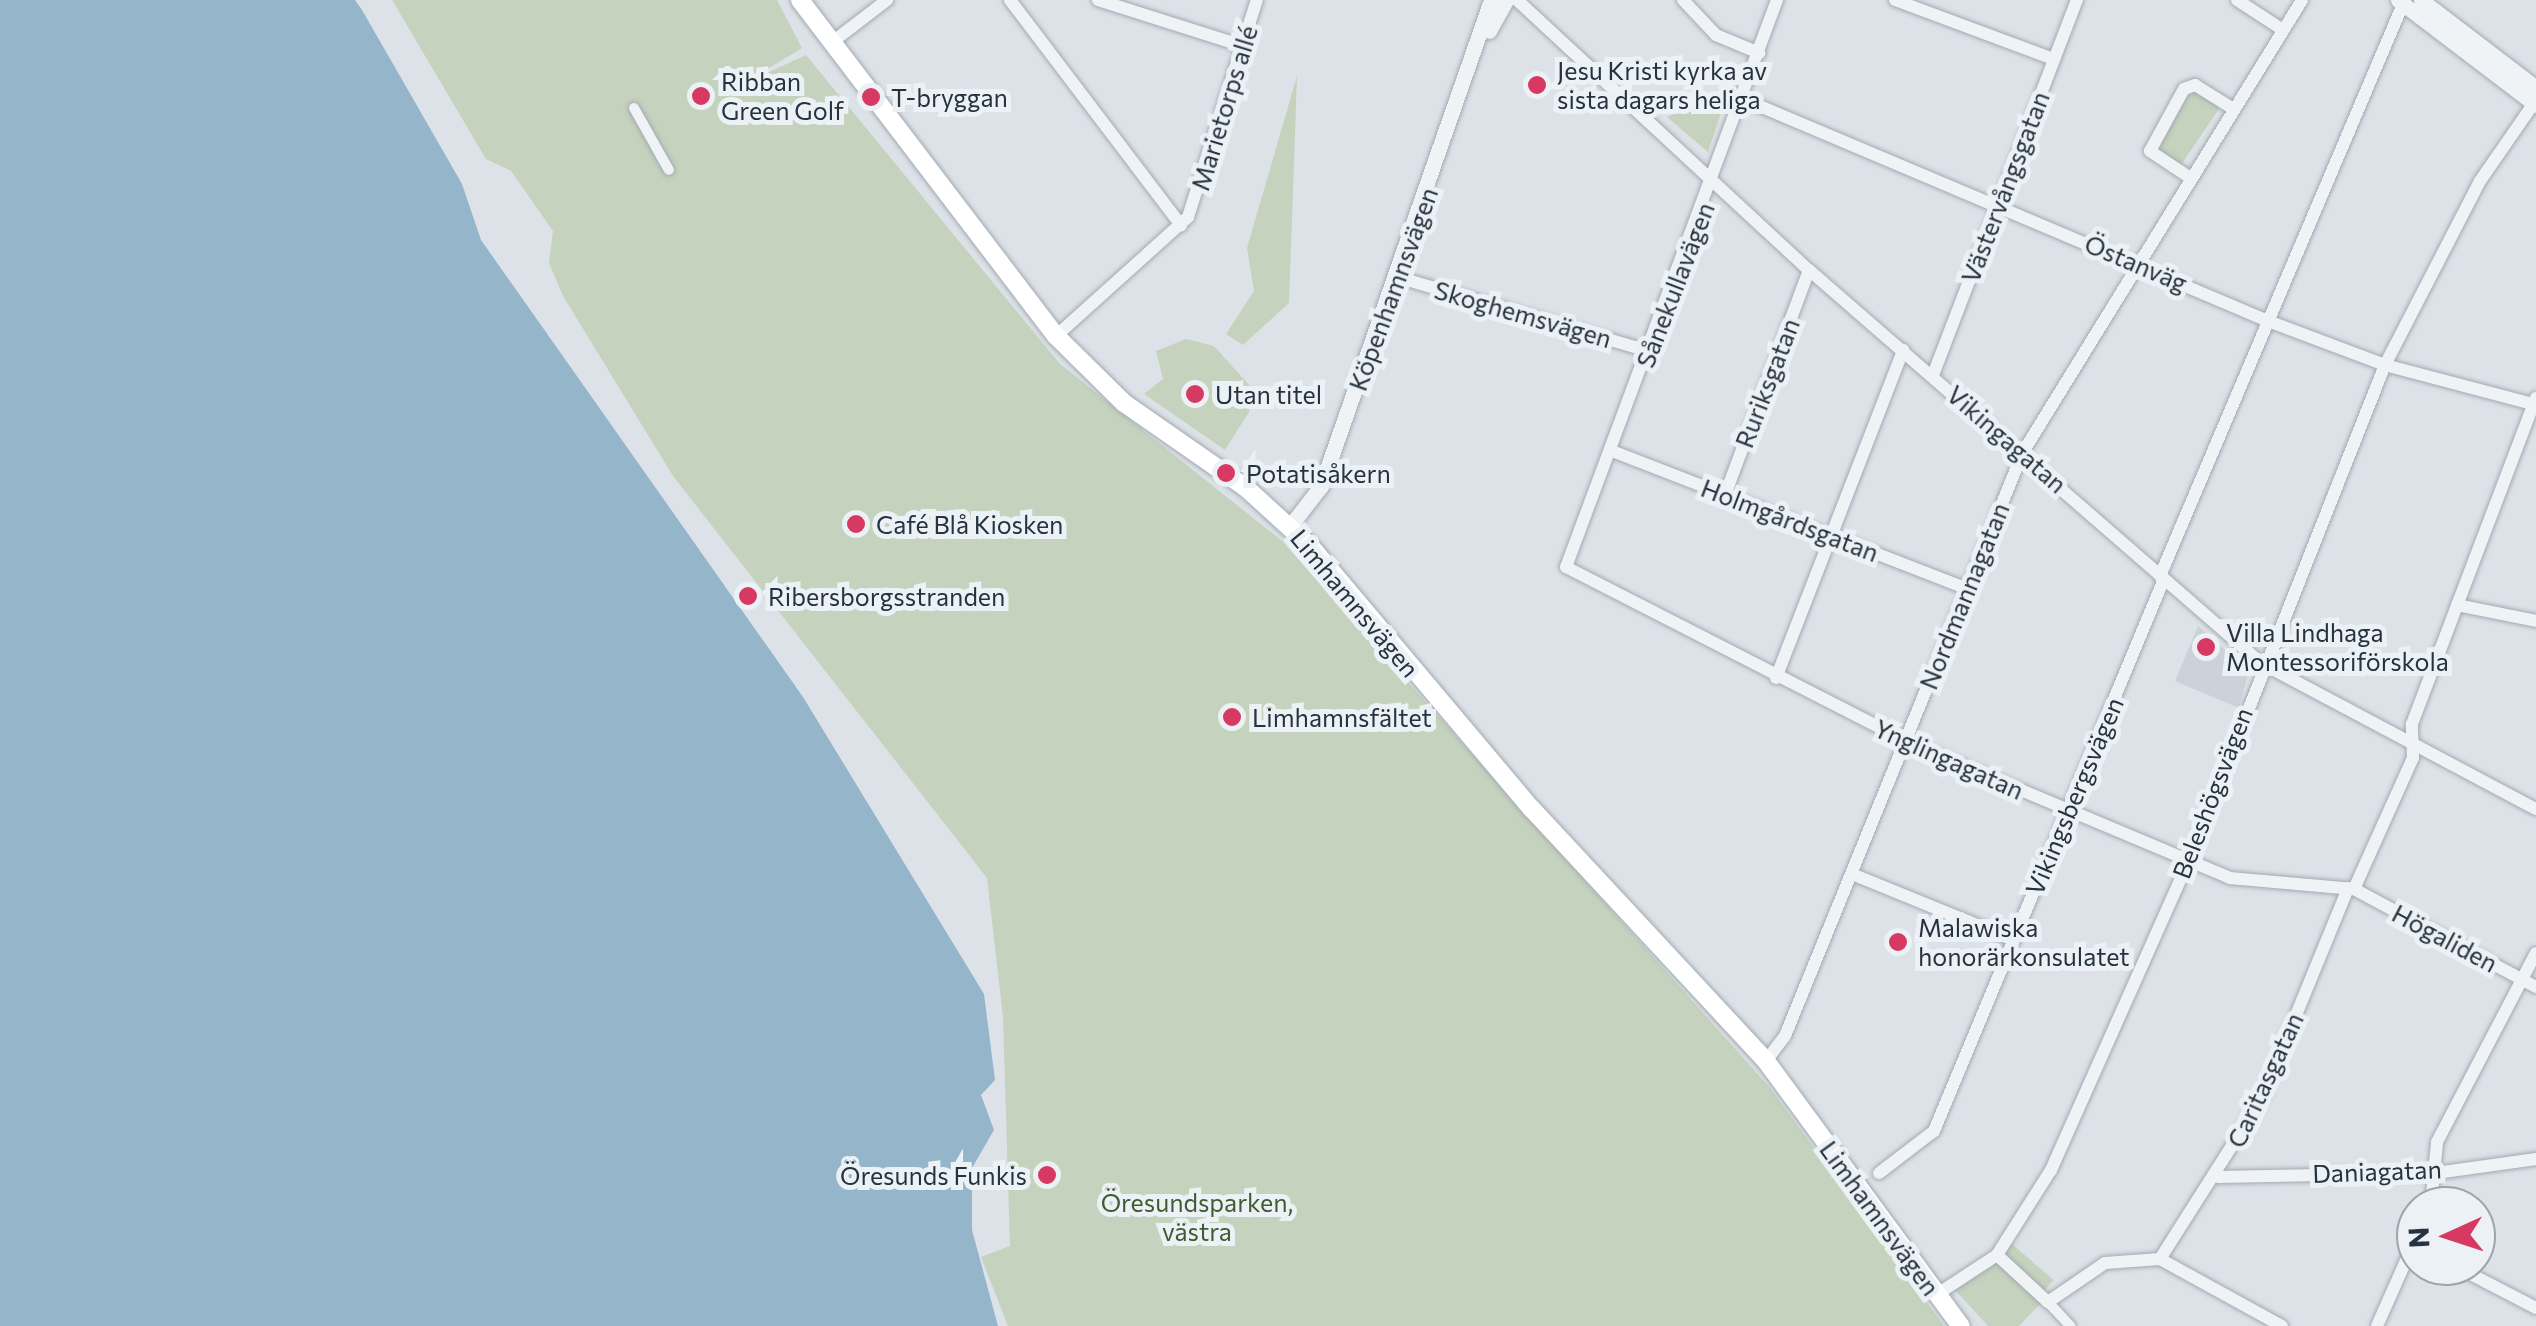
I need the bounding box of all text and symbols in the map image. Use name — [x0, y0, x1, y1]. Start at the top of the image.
street label: Marietorps allé — [1185, 22, 1263, 194]
place label: Jesu Kristi kyrka av sista dagars heliga — [1557, 56, 1767, 115]
place label: Ribban Green Golf — [721, 67, 844, 126]
marker: Jesu Kristi kyrka av sista dagars heliga — [1526, 74, 1548, 96]
place label: T-bryggan — [891, 82, 1008, 112]
marker: Ribban Green Golf — [690, 85, 712, 107]
marker: T-bryggan — [860, 86, 882, 108]
street label: Västervångsgatan — [1955, 87, 2055, 287]
street label: Köpenhamnsvägen — [1342, 183, 1444, 395]
street label: Sånekullavägen — [1630, 198, 1720, 372]
street label: Östanväg — [2080, 228, 2192, 298]
street label: Skoghemsvägen — [1431, 274, 1615, 354]
street label: Ruriksgatan — [1729, 314, 1805, 452]
place label: Utan titel — [1215, 379, 1322, 409]
street label: Vikingagatan — [1941, 379, 2073, 499]
marker: Utan titel — [1184, 383, 1206, 405]
place label: Potatisåkern — [1246, 458, 1391, 488]
marker: Potatisåkern — [1215, 462, 1237, 484]
street label: Holmgårdsgatan — [1697, 472, 1883, 568]
street label: Nordmannagatan — [1913, 498, 2015, 694]
place label: Café Blå Kiosken — [876, 509, 1063, 539]
marker: Café Blå Kiosken — [845, 513, 867, 535]
street label: Limhamnsvägen — [1285, 523, 1425, 683]
place label: Ribersborgsstranden — [768, 581, 1005, 611]
marker: Ribersborgsstranden — [737, 585, 759, 607]
place label: Villa Lindhaga Montessoriförskola — [2226, 618, 2449, 677]
marker: Villa Lindhaga Montessoriförskola — [2195, 636, 2217, 658]
street label: Vikingsbergsvägen — [2019, 693, 2129, 899]
place label: Limhamnsfältet — [1252, 702, 1432, 732]
street label: Beleshögsvägen — [2166, 703, 2258, 883]
marker: Limhamnsfältet — [1221, 706, 1243, 728]
street label: Ynglingagatan — [1870, 713, 2028, 805]
street label: Högaliden — [2387, 898, 2503, 978]
place label: Malawiska honorärkonsulatet — [1918, 913, 2130, 972]
marker: Malawiska honorärkonsulatet — [1887, 931, 1909, 953]
street label: Caritasgatan — [2221, 1008, 2309, 1152]
street label: Limhamnsvägen — [1814, 1135, 1946, 1301]
street label: Daniagatan — [2312, 1154, 2442, 1188]
place label: Öresunds Funkis — [840, 1160, 1027, 1190]
marker: Öresunds Funkis — [1036, 1164, 1058, 1186]
north arrow — [2396, 1186, 2496, 1286]
park label: Öresundsparken, västra — [1101, 1188, 1293, 1247]
text: N — [2401, 1226, 2436, 1249]

